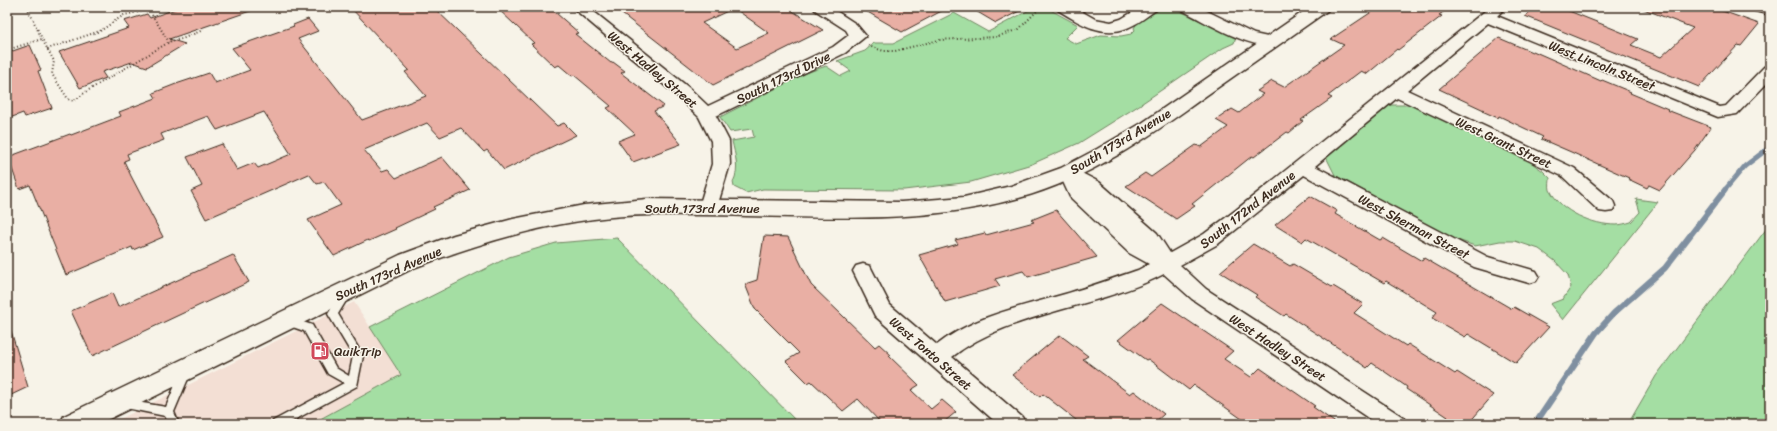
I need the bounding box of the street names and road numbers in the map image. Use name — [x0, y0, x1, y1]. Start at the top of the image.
street label: West Hadley Street — [602, 25, 703, 114]
street label: West Lincoln Street — [1545, 34, 1659, 98]
street label: South 173rd Drive — [732, 44, 835, 110]
street label: South 173rd Avenue — [1065, 102, 1175, 181]
street label: West Grant Street — [1452, 110, 1556, 175]
street label: South 172nd Avenue — [1194, 164, 1300, 254]
street label: West Sherman Street — [1354, 187, 1474, 266]
street label: South 173rd Avenue — [645, 197, 759, 220]
street label: South 173rd Avenue — [331, 240, 445, 307]
street label: West Hadley Street — [1224, 307, 1331, 388]
street label: West Tonto Street — [884, 311, 978, 396]

